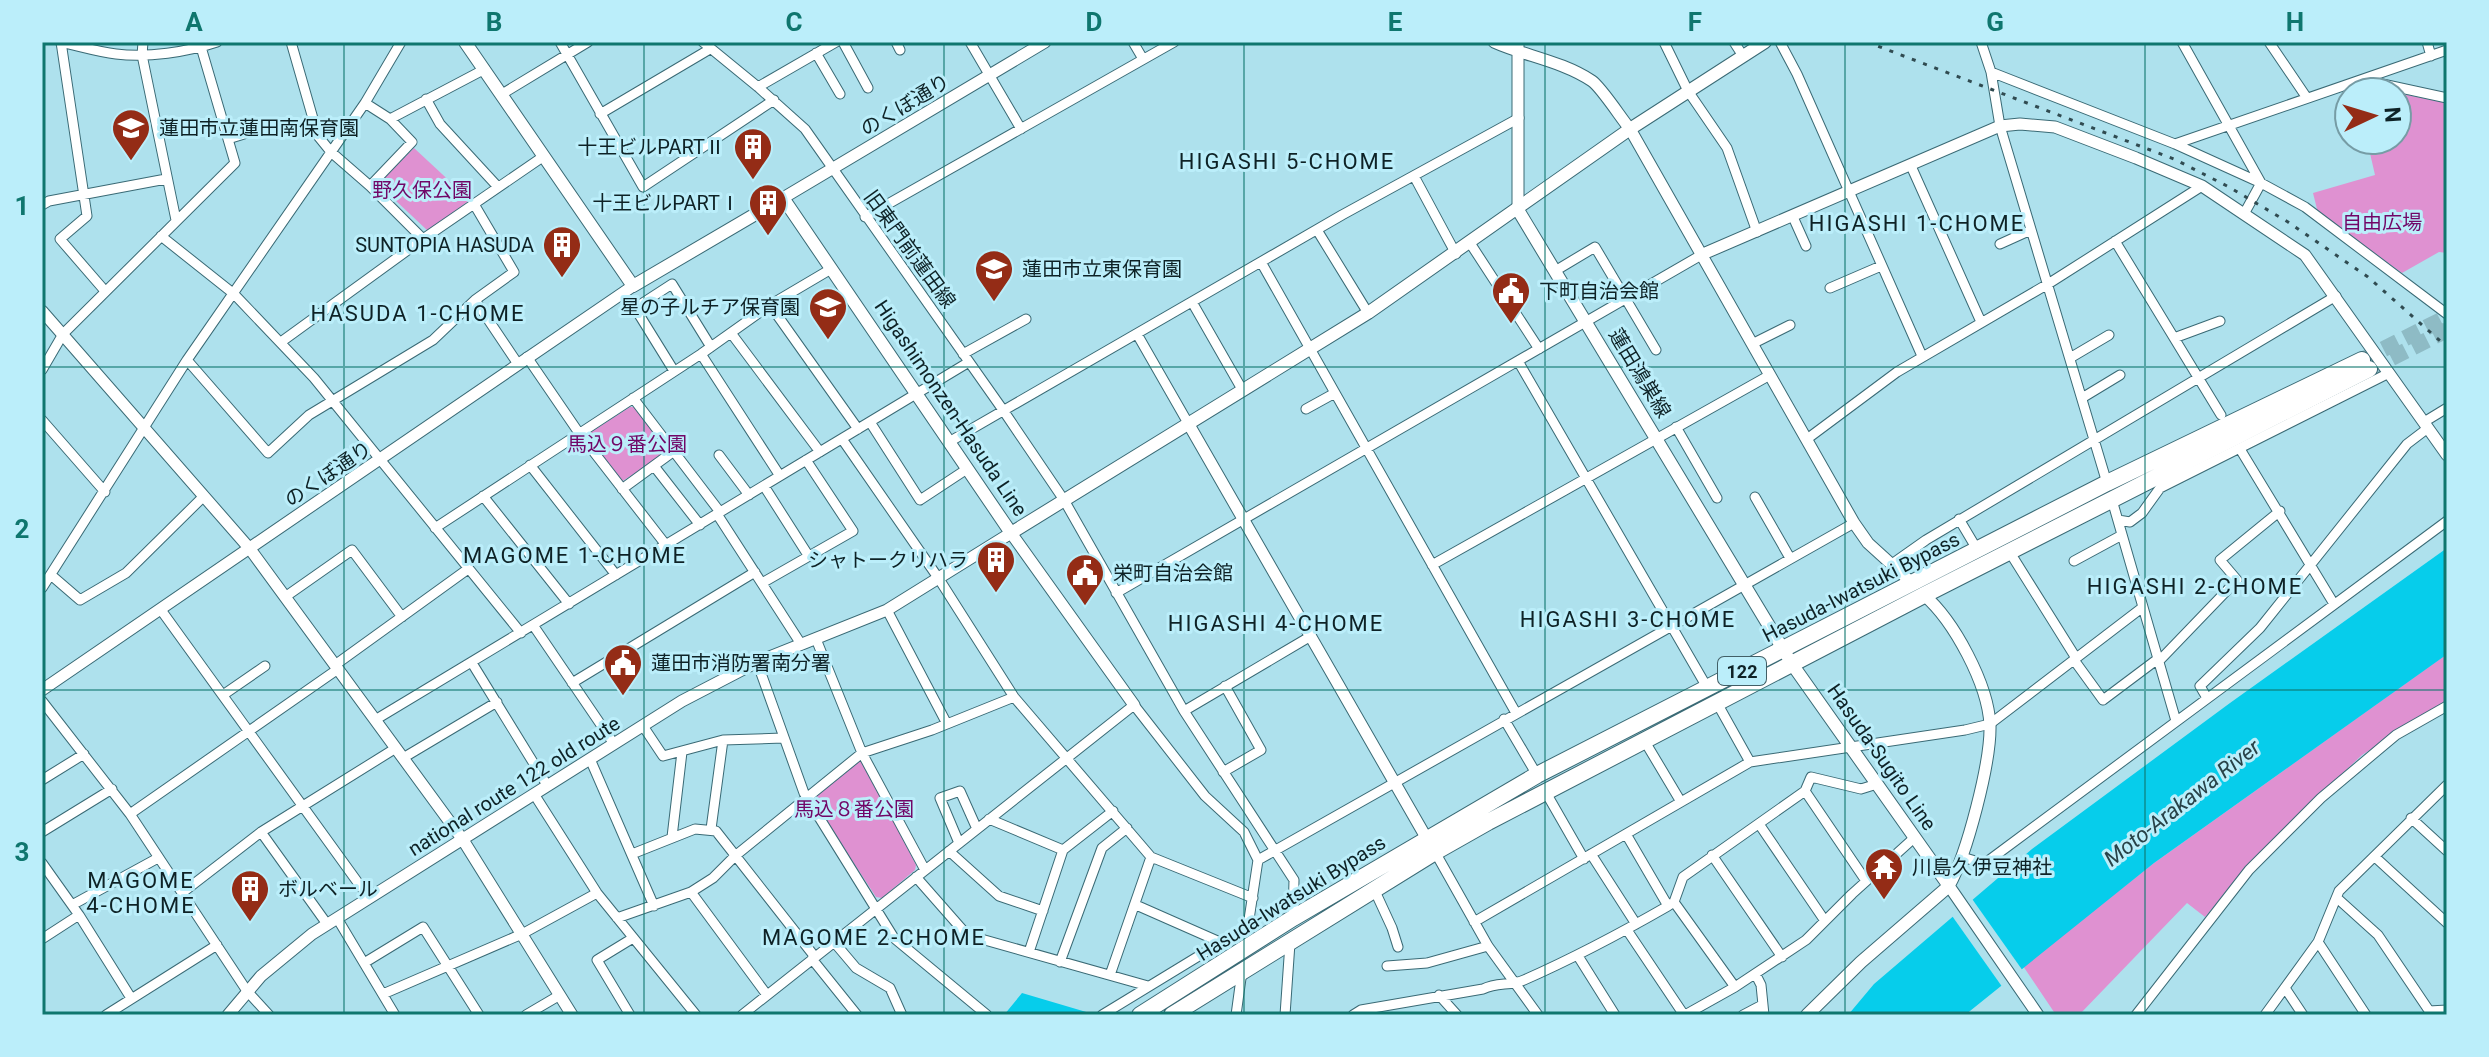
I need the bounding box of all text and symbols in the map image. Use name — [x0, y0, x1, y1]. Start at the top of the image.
text: A — [185, 7, 203, 37]
text: B — [486, 7, 502, 37]
text: C — [785, 7, 803, 37]
text: D — [1086, 7, 1102, 37]
text: E — [1388, 7, 1403, 37]
text: F — [1688, 7, 1702, 37]
text: G — [1986, 7, 2004, 37]
text: H — [2286, 7, 2304, 37]
street label: のくぼ通り — [856, 69, 954, 141]
north arrow — [2333, 76, 2413, 156]
text: N — [2379, 106, 2405, 123]
school or university icon: 蓮田市立蓮田南保育園 — [110, 107, 152, 162]
place label: 蓮田市立蓮田南保育園 — [159, 116, 359, 140]
building icon: 十王ビルPARTⅡ — [732, 126, 774, 181]
place label: 十王ビルPARTⅡ — [577, 135, 725, 159]
district label: HIGASHI 5-CHOME — [1179, 149, 1395, 174]
park label: 野久保公園 — [372, 178, 472, 202]
building icon: 十王ビルPARTⅠ — [747, 182, 789, 237]
street label: 旧東門前蓮田線 — [859, 185, 961, 313]
text: 1 — [15, 191, 29, 221]
place label: 十王ビルPARTⅠ — [592, 191, 740, 215]
park label: 自由広場 — [2342, 210, 2422, 234]
district label: HIGASHI 1-CHOME — [1809, 211, 2025, 236]
building icon: SUNTOPIA HASUDA — [541, 224, 583, 279]
place label: SUNTOPIA HASUDA — [355, 233, 534, 257]
school or university icon: 蓮田市立東保育園 — [973, 248, 1015, 303]
place label: 蓮田市立東保育園 — [1022, 257, 1182, 281]
public building icon: 下町自治会館 — [1490, 270, 1532, 325]
place label: 下町自治会館 — [1539, 279, 1659, 303]
school or university icon: 星の子ルチア保育園 — [807, 286, 849, 341]
place label: 星の子ルチア保育園 — [620, 295, 800, 319]
street label: Higashimonzen-Hasuda Line — [870, 295, 1032, 521]
district label: HASUDA 1-CHOME — [311, 301, 525, 326]
street label: 蓮田鴻巣線 — [1604, 324, 1676, 422]
park label: 馬込９番公園 — [567, 432, 687, 456]
street label: のくぼ通り — [280, 436, 376, 512]
text: 2 — [15, 514, 29, 544]
street label: Hasuda-Iwatsuki Bypass — [1758, 527, 1964, 647]
building icon: シャトークリハラ — [975, 539, 1017, 594]
district label: MAGOME 1-CHOME — [463, 543, 687, 568]
place label: シャトークリハラ — [808, 548, 968, 572]
public building icon: 栄町自治会館 — [1064, 552, 1106, 607]
place label: 栄町自治会館 — [1113, 561, 1233, 585]
district label: HIGASHI 2-CHOME — [2087, 574, 2303, 599]
district label: HIGASHI 3-CHOME — [1520, 607, 1736, 632]
district label: HIGASHI 4-CHOME — [1168, 611, 1384, 636]
public building icon: 蓮田市消防署南分署 — [602, 642, 644, 697]
place label: 蓮田市消防署南分署 — [651, 651, 831, 675]
road number: 122 — [1718, 657, 1766, 685]
street label: Hasuda-Sugito Line — [1823, 679, 1941, 835]
street label: national route 122 old route — [404, 711, 624, 861]
water label: Moto-Arakawa River — [2099, 734, 2265, 872]
park label: 馬込８番公園 — [794, 797, 914, 821]
street label: Hasuda-Iwatsuki Bypass — [1192, 830, 1390, 966]
text: 3 — [15, 837, 29, 867]
temple icon: 川島久伊豆神社 — [1863, 846, 1905, 901]
place label: 川島久伊豆神社 — [1912, 855, 2052, 879]
district label: MAGOME 4-CHOME — [86, 868, 196, 918]
building icon: ボルベール — [229, 868, 271, 923]
place label: ボルベール — [278, 877, 378, 901]
district label: MAGOME 2-CHOME — [762, 925, 986, 950]

